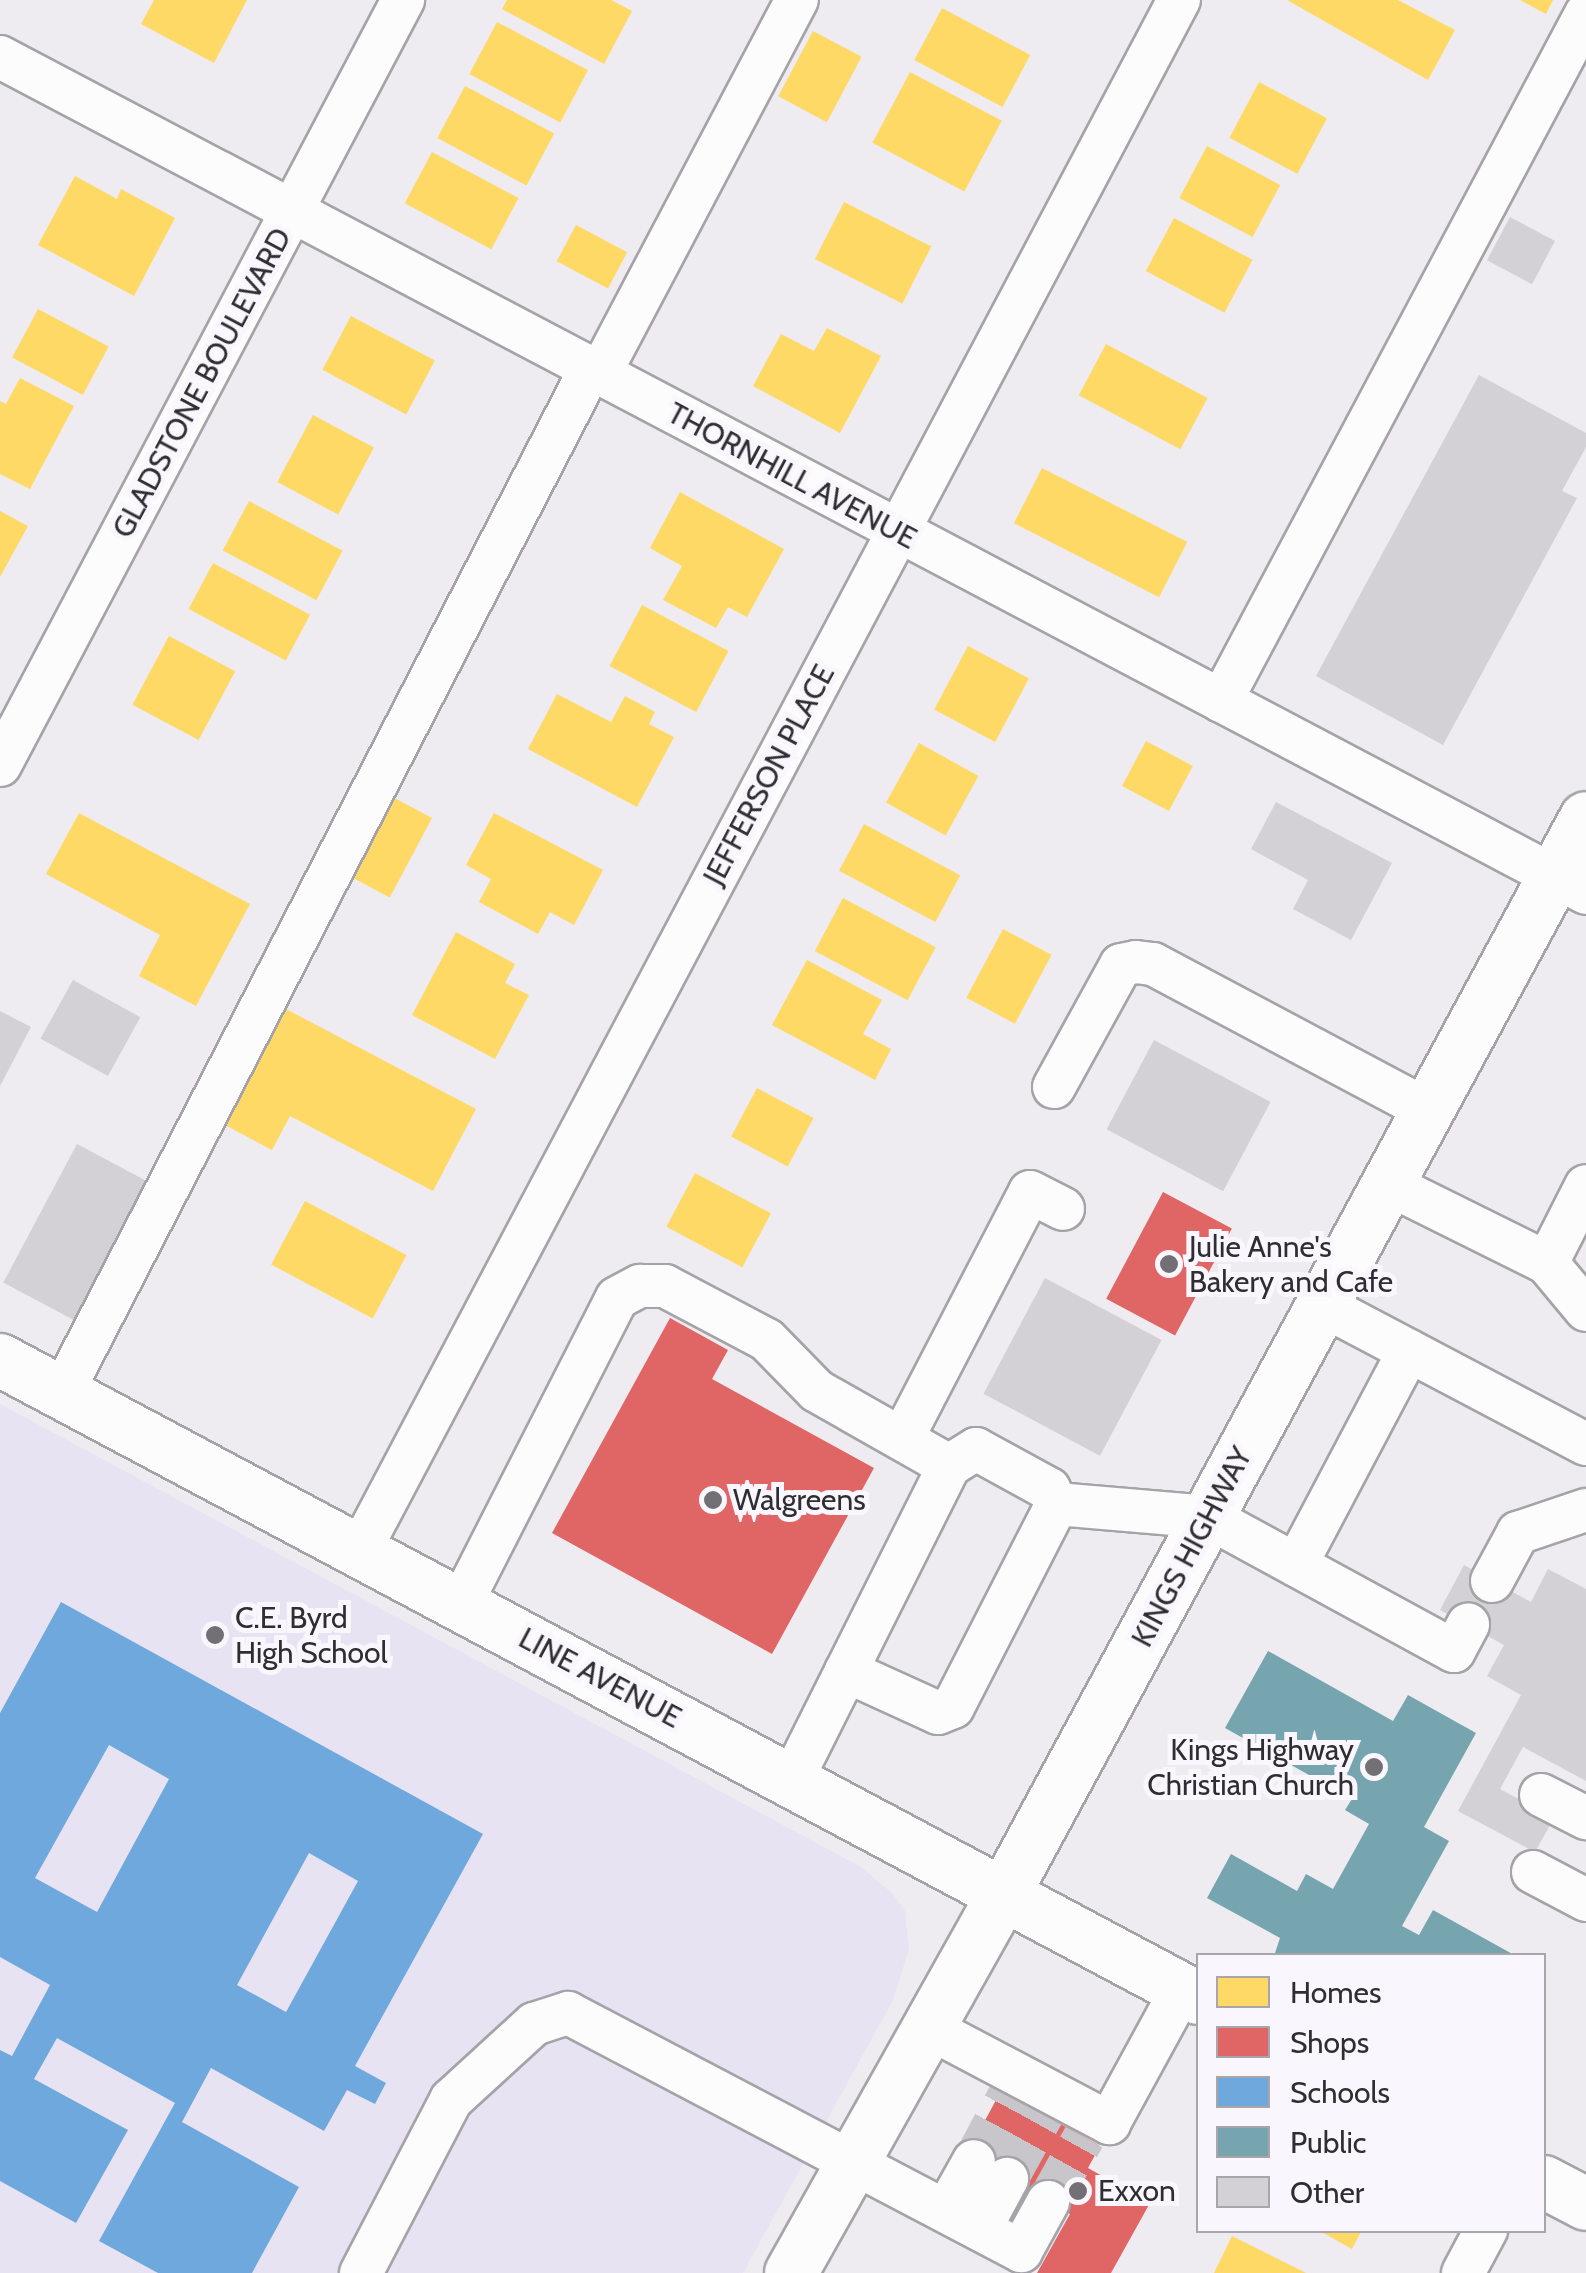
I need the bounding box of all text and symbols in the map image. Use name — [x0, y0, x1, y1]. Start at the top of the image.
street label: GLADSTONE BOULEVARD — [105, 222, 299, 544]
street label: THORNHILL AVENUE — [661, 395, 923, 557]
street label: JEFFERSON PLACE — [696, 659, 842, 891]
place label: Julie Anne's Bakery and Cafe — [1189, 1229, 1393, 1300]
marker: Julie Anne's Bakery and Cafe — [1158, 1253, 1180, 1275]
street label: KINGS HIGHWAY — [1124, 1441, 1260, 1653]
place label: Walgreens — [733, 1482, 866, 1518]
marker: Walgreens — [702, 1489, 724, 1511]
place label: C.E. Byrd High School — [235, 1600, 388, 1670]
street label: LINE AVENUE — [513, 1620, 687, 1736]
marker: C.E. Byrd High School — [204, 1624, 226, 1646]
place label: Kings Highway Christian Church — [1147, 1732, 1354, 1802]
marker: Kings Highway Christian Church — [1363, 1756, 1385, 1778]
legend — [1196, 1953, 1546, 2233]
text: Homes — [1290, 1974, 1381, 2011]
text: Shops — [1290, 2024, 1369, 2061]
text: Schools — [1290, 2074, 1390, 2111]
text: Public — [1290, 2124, 1366, 2161]
place label: Exxon — [1098, 2173, 1176, 2209]
text: Other — [1290, 2174, 1364, 2211]
marker: Exxon — [1067, 2180, 1089, 2202]

